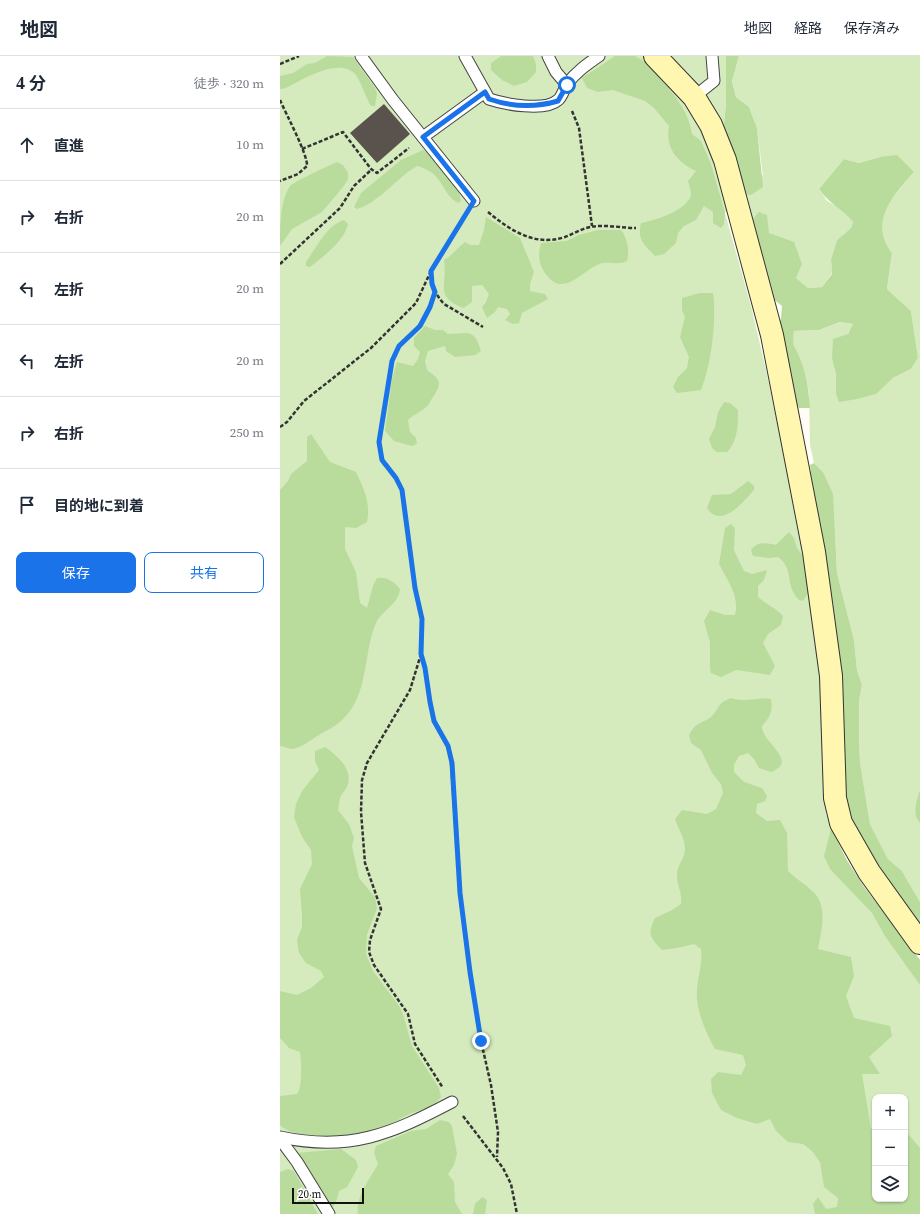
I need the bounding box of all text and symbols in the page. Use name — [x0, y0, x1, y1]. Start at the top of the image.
text: 地図 — [20, 16, 58, 42]
text: 地図 — [744, 18, 772, 38]
text: 経路 — [794, 18, 822, 38]
text: 保存済み — [844, 18, 900, 38]
text: 4 分 — [16, 71, 46, 95]
text: 徒歩 · 320 m — [194, 75, 264, 92]
route start — [558, 76, 576, 94]
icon: ahead — [16, 134, 38, 156]
text: 直進 — [54, 135, 84, 156]
text: 10 m — [236, 136, 264, 153]
icon: right — [16, 206, 38, 228]
text: 右折 — [54, 207, 84, 228]
text: 20 m — [236, 208, 264, 225]
icon: left — [16, 278, 38, 300]
text: 左折 — [54, 279, 84, 300]
text: 20 m — [236, 280, 264, 297]
icon: left — [16, 350, 38, 372]
text: 左折 — [54, 351, 84, 372]
text: 20 m — [236, 352, 264, 369]
icon: right — [16, 422, 38, 444]
text: 右折 — [54, 423, 84, 444]
text: 250 m — [230, 424, 264, 441]
icon: arrive — [16, 494, 38, 516]
text: 目的地に到着 — [54, 495, 144, 516]
button: 保存 — [16, 552, 136, 593]
button: 共有 — [144, 552, 264, 593]
route end — [472, 1032, 490, 1050]
map controls — [872, 1094, 908, 1202]
button: + — [872, 1094, 908, 1130]
button: − — [872, 1130, 908, 1166]
button: layers — [872, 1166, 908, 1202]
scale bar — [292, 1186, 364, 1205]
text: 20 m — [298, 1187, 321, 1202]

